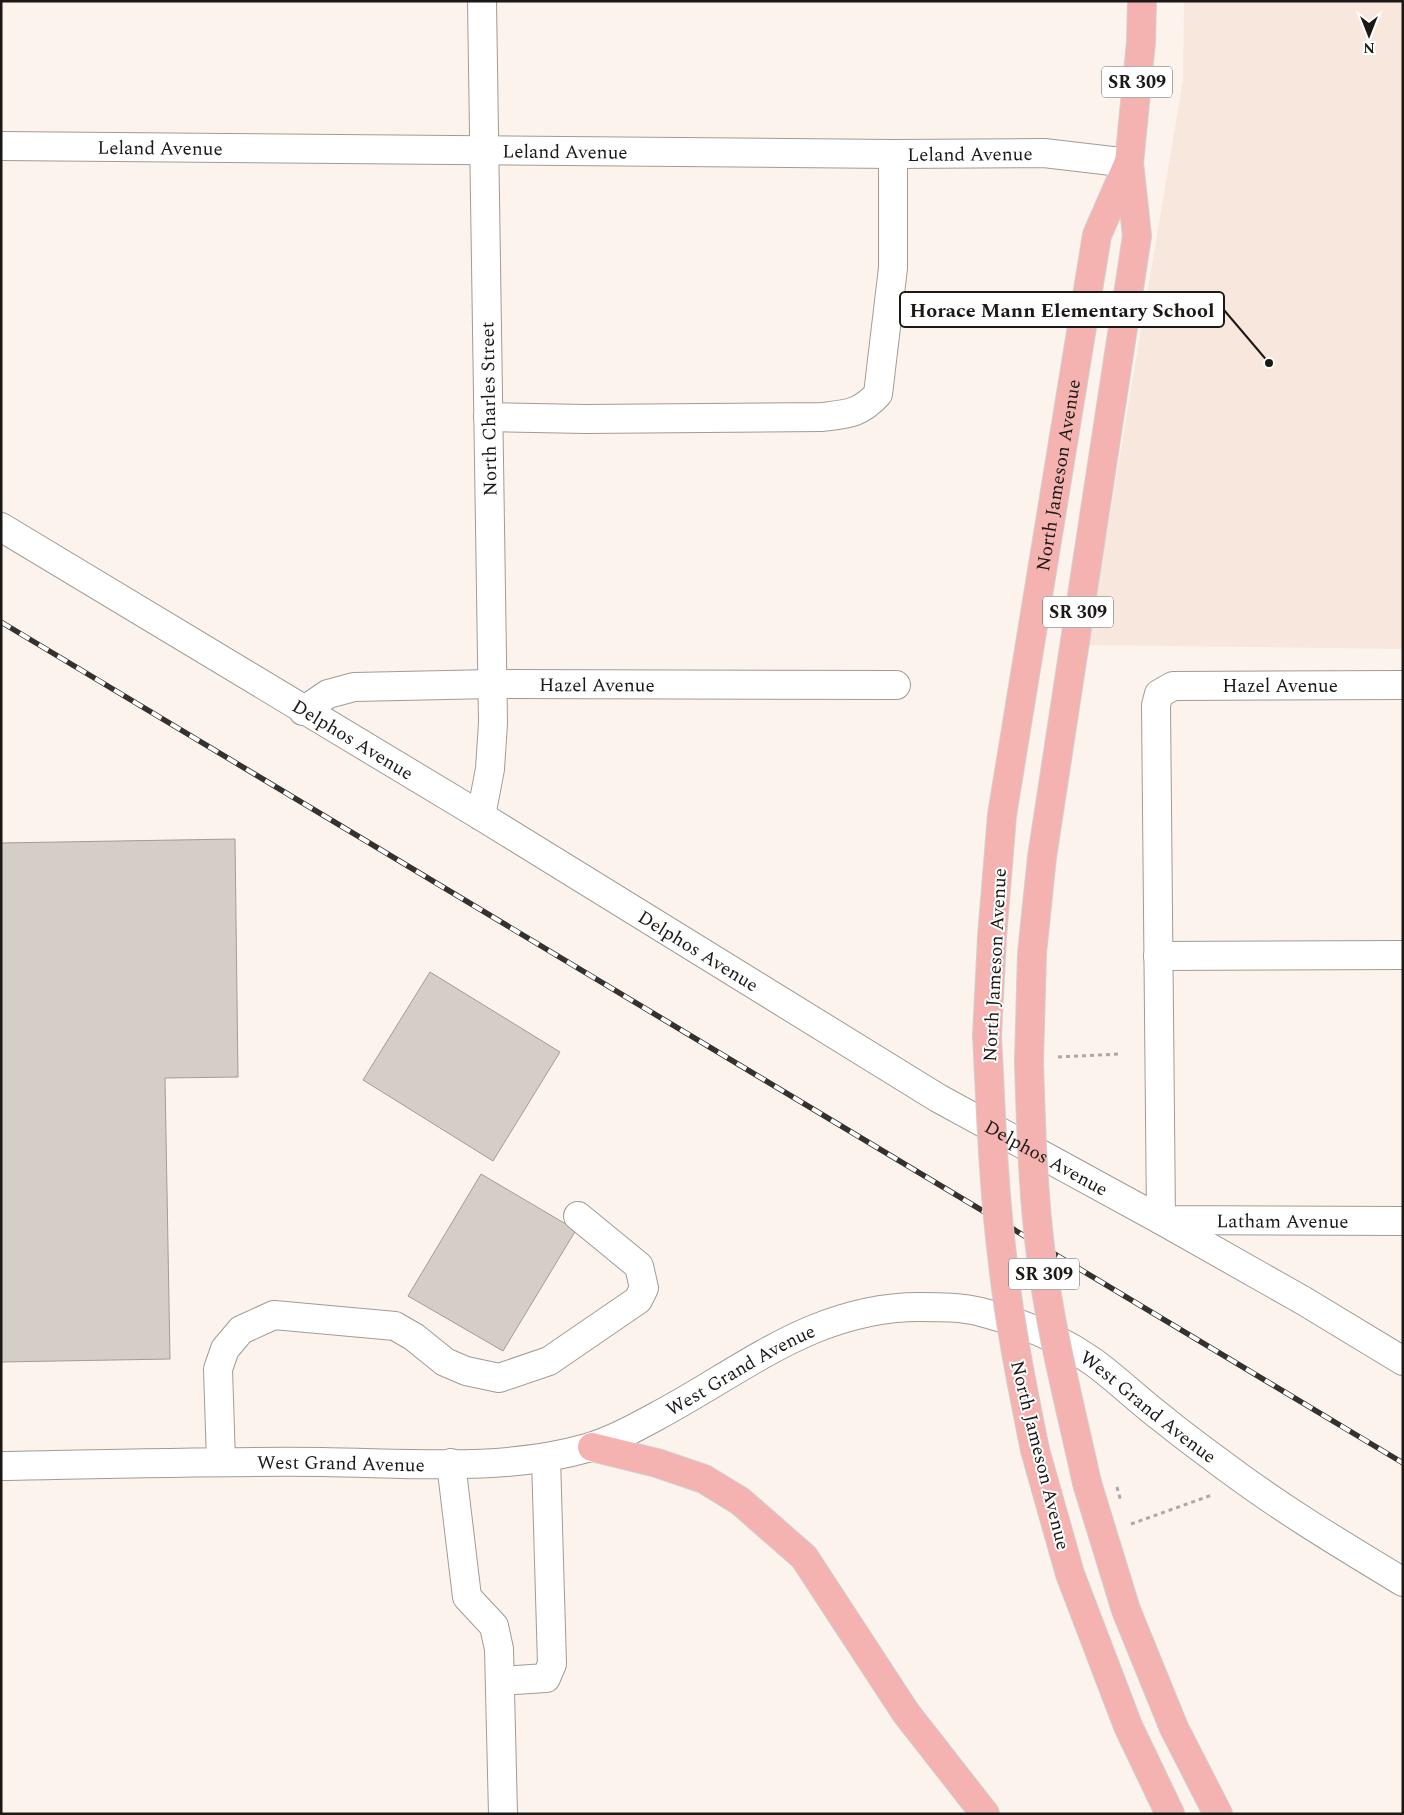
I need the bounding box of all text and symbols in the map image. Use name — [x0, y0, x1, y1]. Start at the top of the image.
north arrow — [1344, 10, 1394, 60]
text: N — [1363, 37, 1375, 58]
road number: SR 309 — [1102, 66, 1172, 98]
street label: Leland Avenue — [97, 134, 223, 164]
street label: Leland Avenue — [502, 137, 628, 168]
street label: Leland Avenue — [907, 140, 1033, 170]
callout: Horace Mann Elementary School — [900, 292, 1224, 327]
text: Horace Mann Elementary School — [910, 296, 1214, 326]
street label: North Charles Street — [473, 321, 506, 497]
street label: North Jameson Avenue — [1029, 377, 1089, 574]
road number: SR 309 — [1043, 596, 1113, 628]
street label: Hazel Avenue — [539, 671, 655, 700]
street label: Hazel Avenue — [1222, 672, 1338, 701]
street label: Delphos Avenue — [286, 692, 419, 788]
street label: North Jameson Avenue — [976, 867, 1015, 1063]
street label: Delphos Avenue — [632, 903, 764, 1000]
street label: Delphos Avenue — [979, 1113, 1113, 1204]
street label: Latham Avenue — [1216, 1207, 1349, 1237]
road number: SR 309 — [1009, 1258, 1079, 1290]
street label: West Grand Avenue — [661, 1317, 820, 1424]
street label: West Grand Avenue — [1074, 1344, 1222, 1471]
street label: North Jameson Avenue — [1002, 1358, 1077, 1553]
street label: West Grand Avenue — [257, 1449, 425, 1480]

